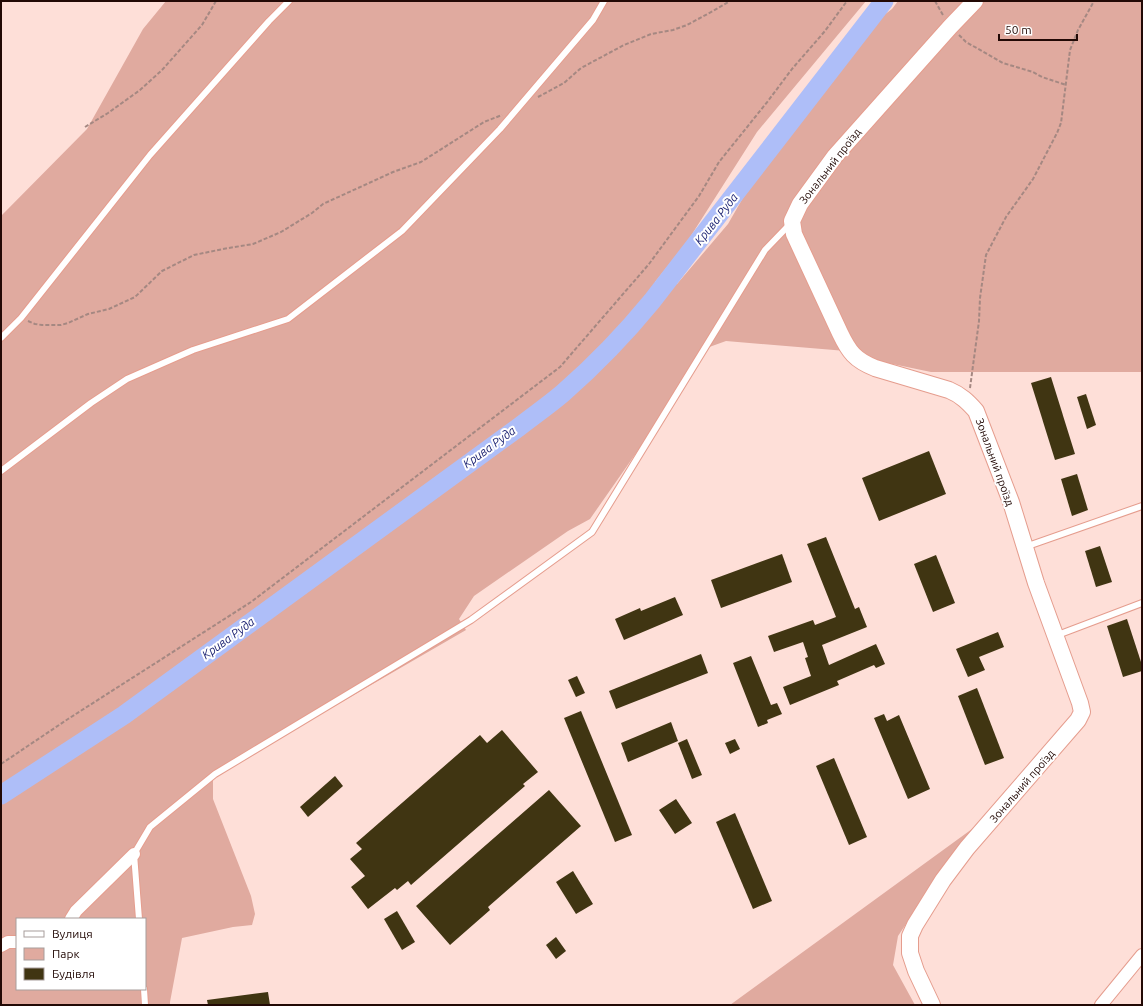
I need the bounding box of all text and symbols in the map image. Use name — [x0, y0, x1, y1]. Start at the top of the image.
scale bar — [999, 16, 1077, 42]
text: 50 m — [1005, 23, 1032, 36]
street label: Зональний проїзд — [797, 125, 863, 206]
water label: Крива Руда — [692, 190, 740, 247]
street label: Зональний проїзд — [974, 417, 1017, 508]
water label: Крива Руда — [460, 423, 518, 470]
water label: Крива Руда — [199, 614, 257, 661]
street label: Зональний проїзд — [987, 747, 1057, 825]
legend — [16, 918, 146, 990]
text: Вулиця — [52, 927, 93, 940]
text: Парк — [52, 947, 80, 960]
text: Будівля — [52, 967, 95, 980]

